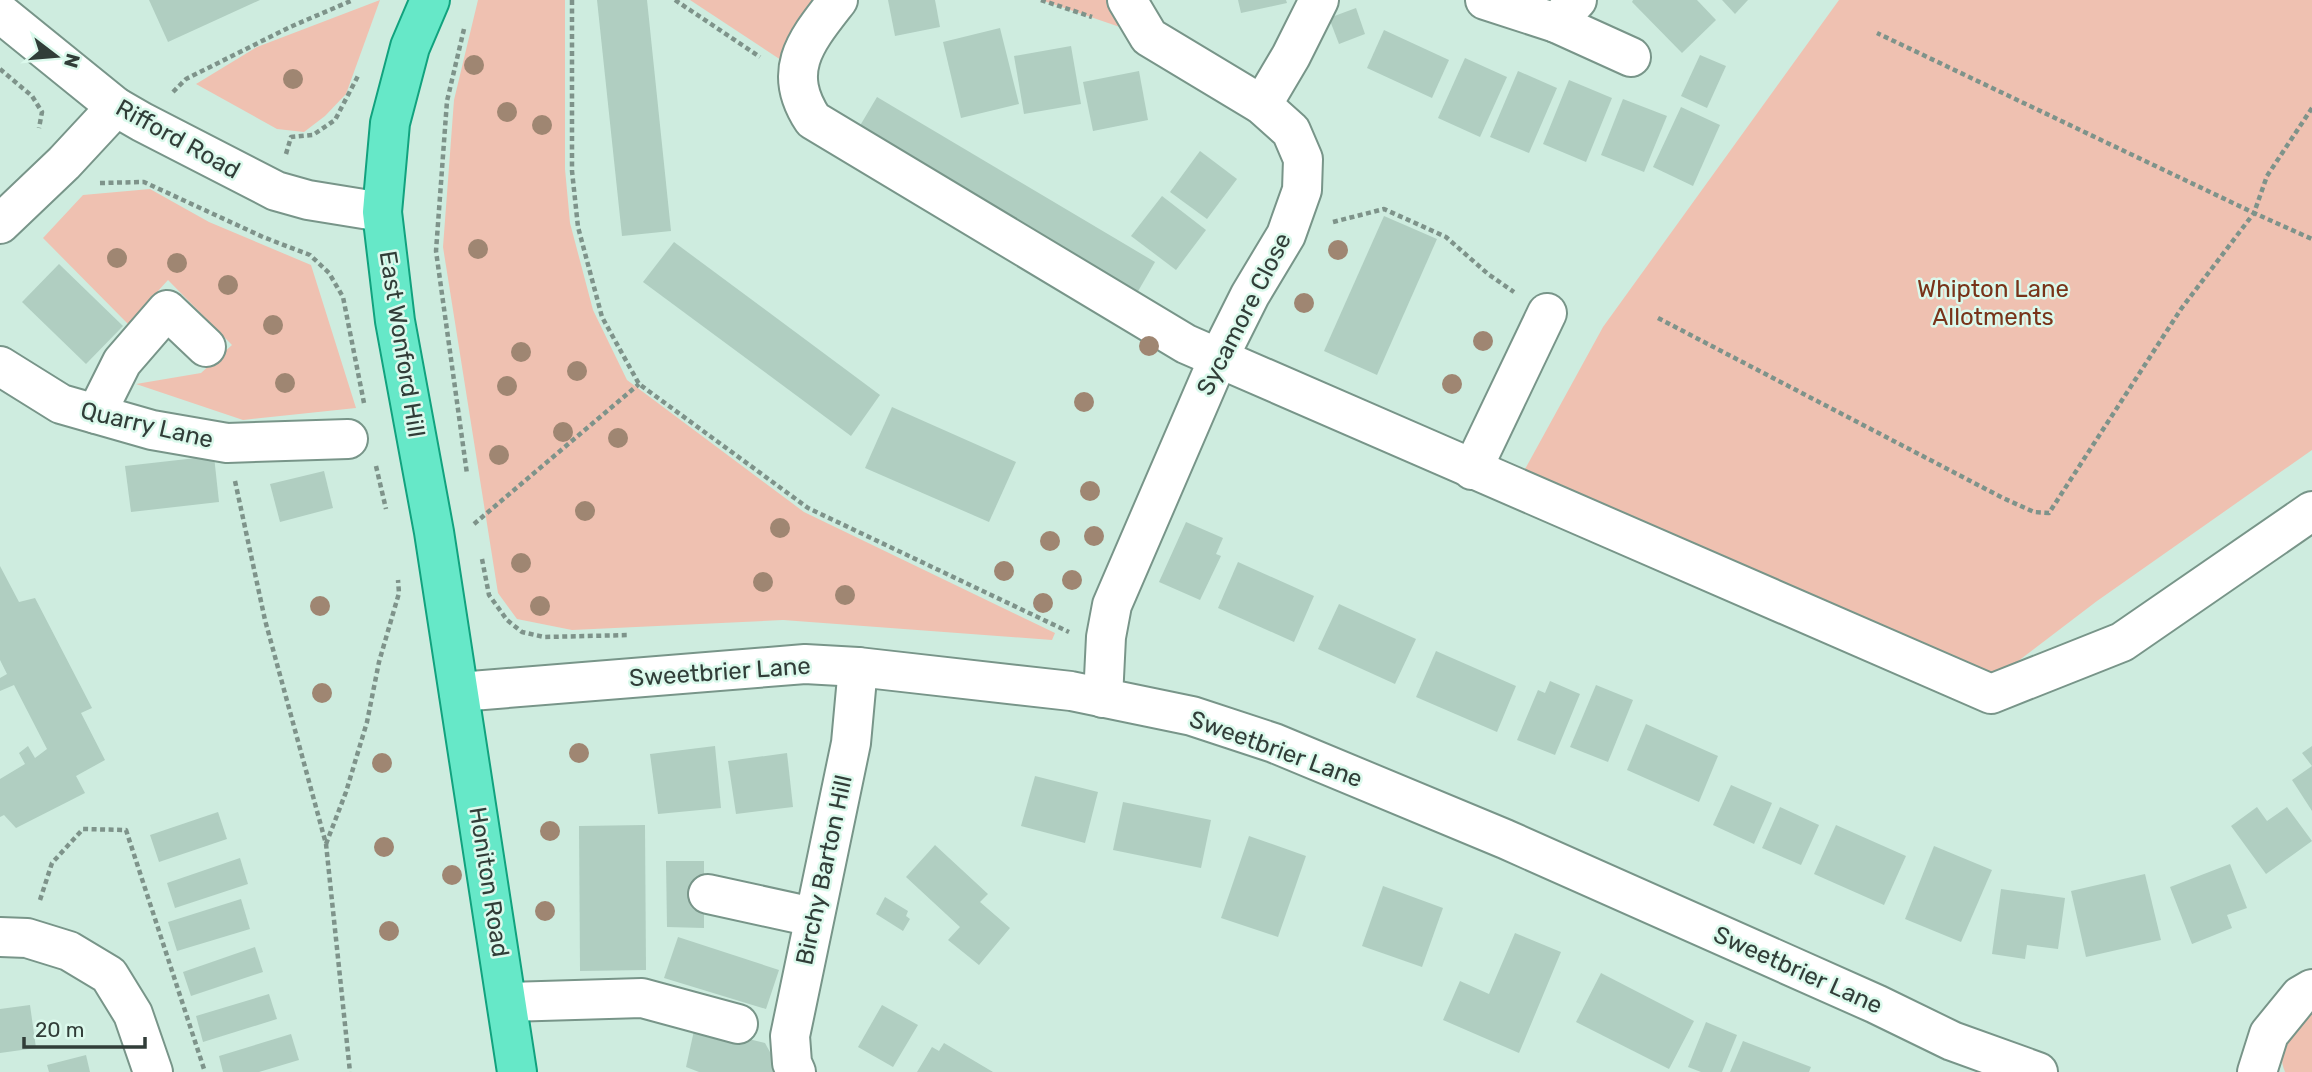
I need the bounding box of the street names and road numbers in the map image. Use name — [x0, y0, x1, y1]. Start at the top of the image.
street label: Rifford Road — [111, 93, 245, 185]
street label: Sycamore Close — [1191, 228, 1297, 400]
street label: East Wonford Hill — [373, 249, 431, 439]
street label: Quarry Lane — [78, 396, 216, 454]
street label: Sweetbrier Lane — [628, 652, 812, 692]
street label: Sweetbrier Lane — [1186, 705, 1366, 793]
street label: Birchy Barton Hill — [790, 773, 858, 967]
street label: Honiton Road — [463, 805, 515, 959]
street label: Sweetbrier Lane — [1709, 920, 1887, 1020]

